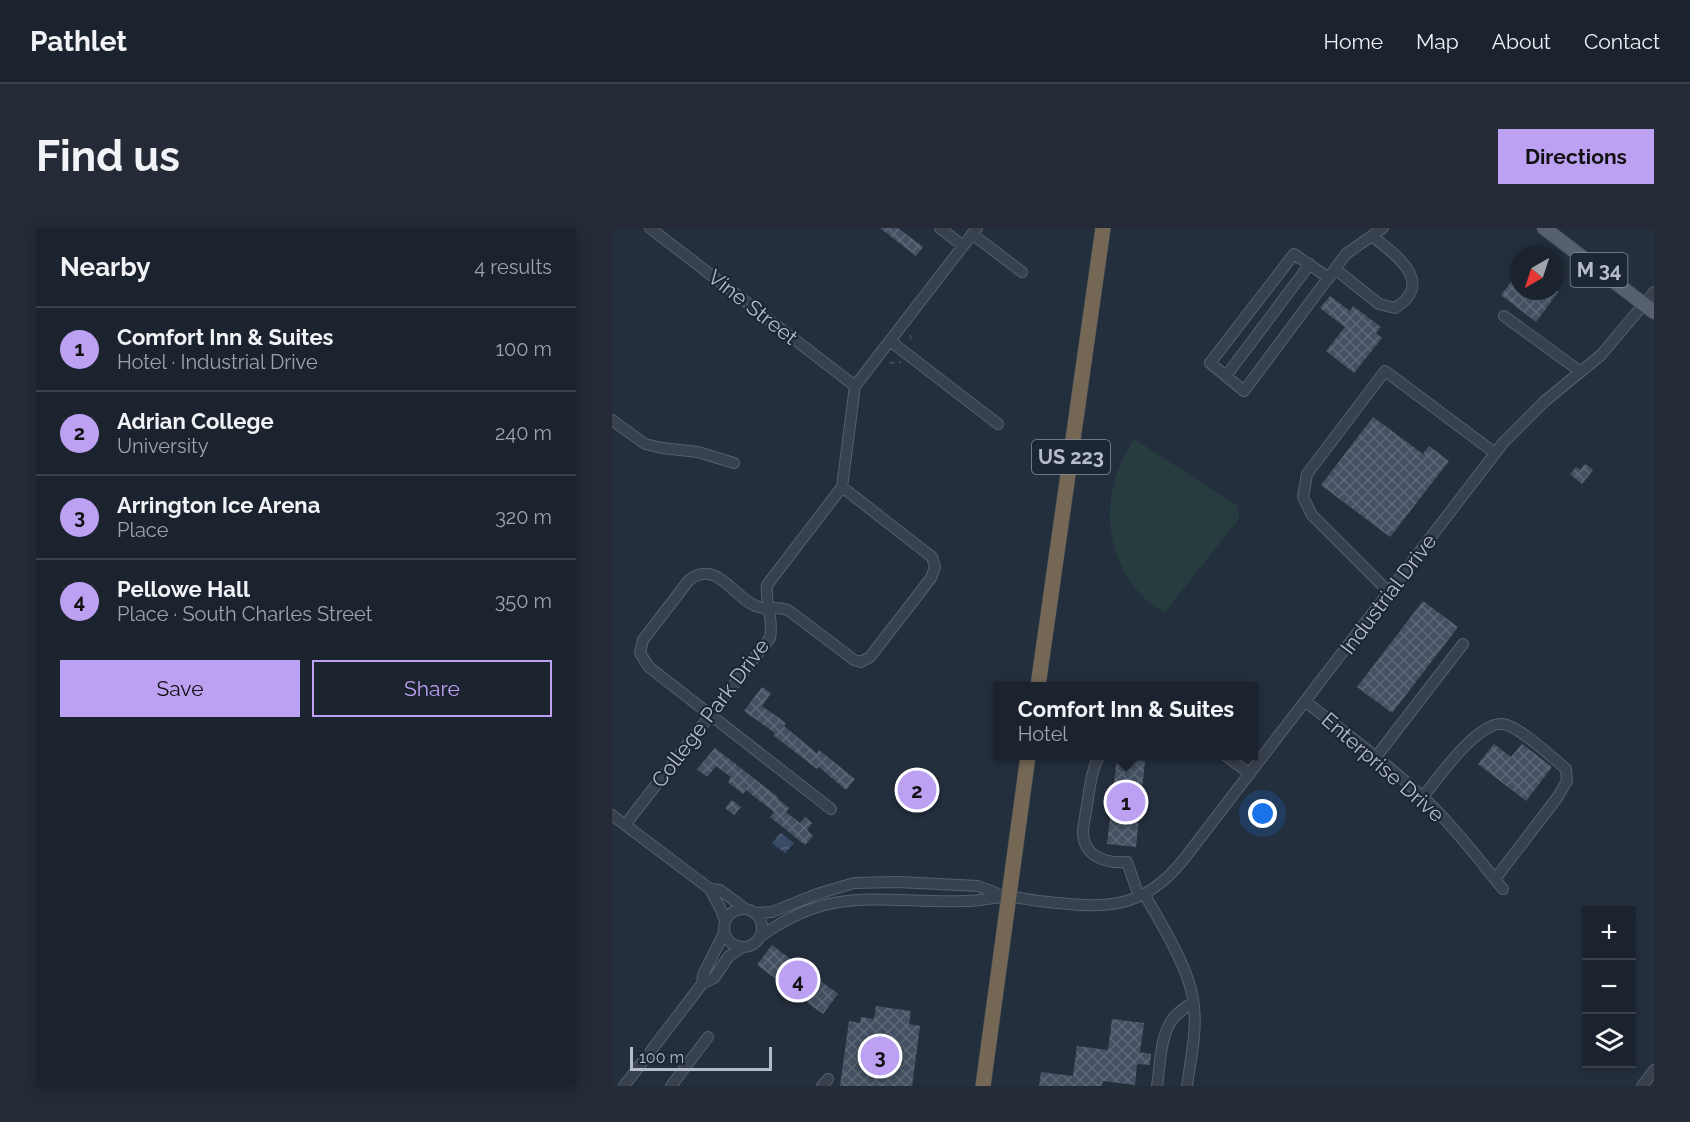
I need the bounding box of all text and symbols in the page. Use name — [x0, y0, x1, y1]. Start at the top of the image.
text: Pathlet — [30, 25, 127, 58]
text: Home — [1324, 29, 1383, 54]
text: Map — [1416, 29, 1459, 54]
text: About — [1492, 29, 1551, 54]
text: Contact — [1584, 29, 1660, 54]
button: Directions — [1498, 129, 1654, 184]
text: Find us — [36, 132, 180, 181]
north arrow — [1510, 246, 1564, 300]
text: Nearby — [60, 252, 150, 282]
road number: M 34 — [1570, 253, 1628, 287]
text: 4 results — [474, 255, 552, 279]
street label: Vine Street — [703, 264, 803, 350]
text: Comfort Inn & Suites — [117, 324, 333, 350]
text: 1 — [75, 337, 84, 361]
text: 100 m — [495, 337, 552, 361]
text: Hotel · Industrial Drive — [117, 350, 318, 374]
text: Adrian College — [117, 408, 274, 434]
text: 2 — [74, 421, 85, 445]
text: 240 m — [495, 421, 552, 445]
text: University — [117, 434, 209, 458]
road number: US 223 — [1032, 440, 1110, 474]
text: Arrington Ice Arena — [117, 492, 320, 518]
text: 3 — [74, 505, 85, 529]
text: 320 m — [495, 505, 552, 529]
text: Place — [117, 518, 168, 542]
street label: Industrial Drive — [1335, 529, 1441, 659]
text: Pellowe Hall — [117, 576, 250, 602]
text: 4 — [74, 589, 85, 613]
text: 350 m — [495, 589, 552, 613]
text: Place · South Charles Street — [117, 602, 372, 626]
street label: College Park Drive — [646, 634, 774, 792]
button: Save — [60, 660, 300, 717]
button: Share — [312, 660, 552, 717]
popup — [994, 682, 1258, 760]
text: Comfort Inn & Suites — [1018, 696, 1234, 722]
street label: Enterprise Drive — [1317, 707, 1449, 827]
text: Hotel — [1018, 722, 1068, 746]
pin: 2 — [898, 768, 936, 812]
pin: 1 — [1106, 780, 1146, 824]
your location — [1248, 799, 1277, 828]
map controls — [1582, 906, 1636, 1068]
button: + — [1582, 906, 1636, 960]
pin: 4 — [778, 958, 818, 1002]
button: − — [1582, 960, 1636, 1014]
button: layers — [1582, 1014, 1636, 1068]
pin: 3 — [860, 1034, 900, 1078]
scale bar — [630, 1044, 772, 1072]
text: 100 m — [639, 1048, 684, 1067]

